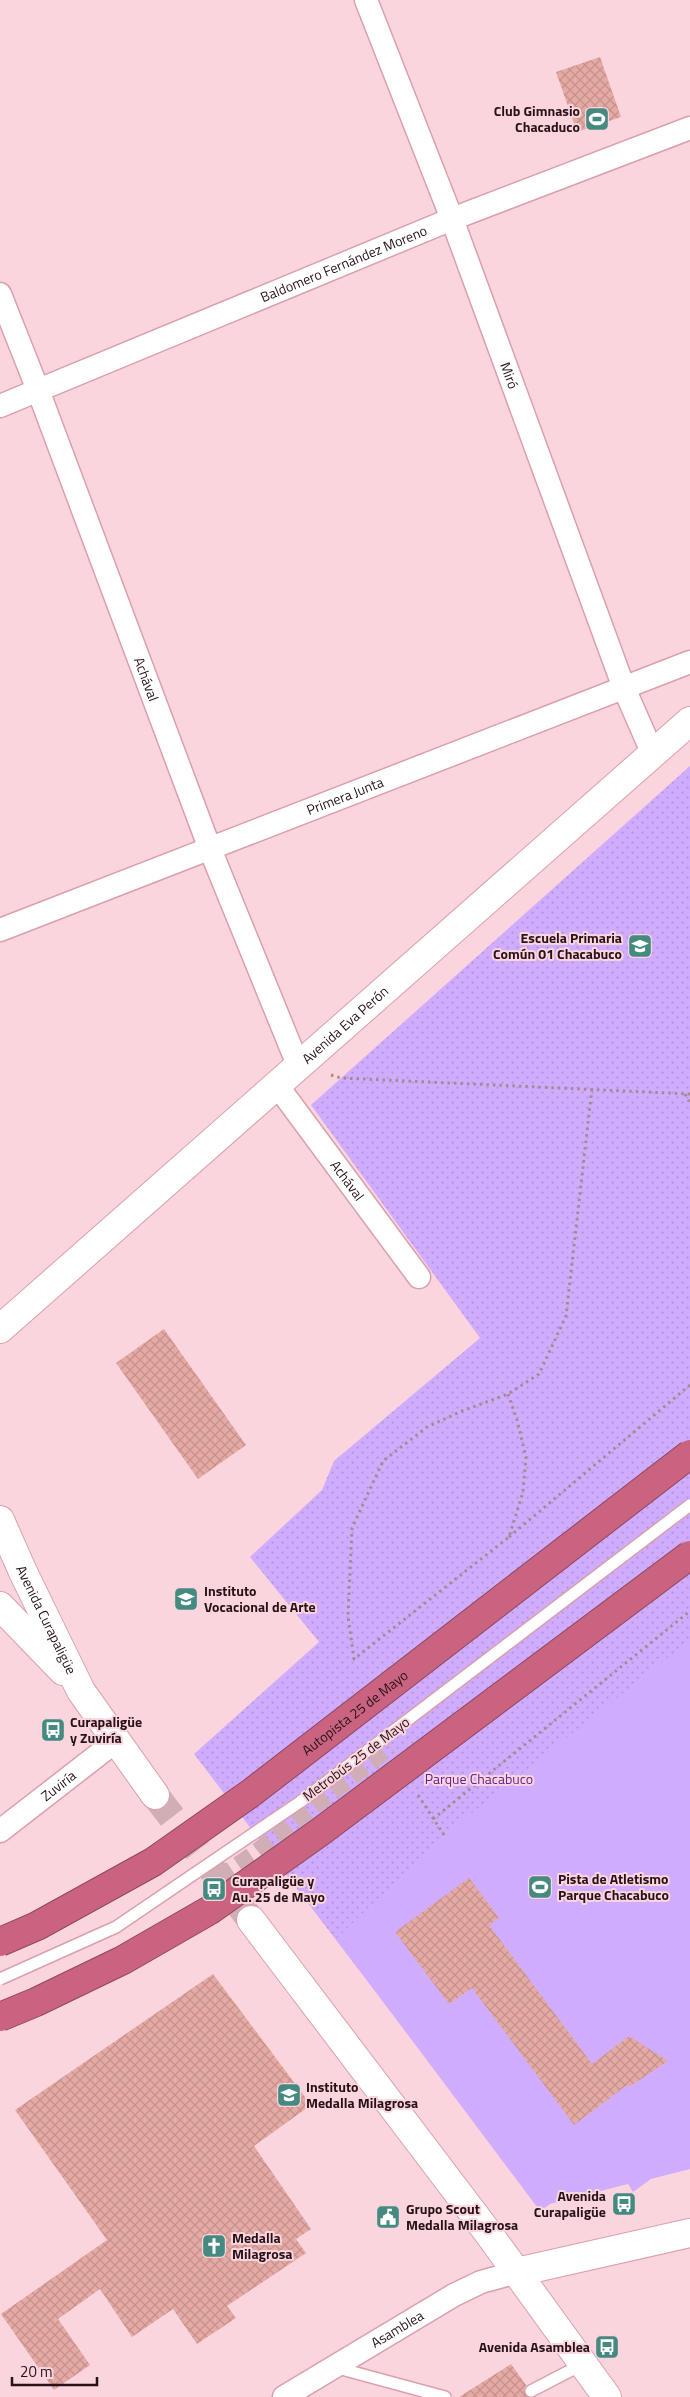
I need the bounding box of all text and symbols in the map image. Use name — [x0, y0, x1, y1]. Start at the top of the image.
place label: Club Gimnasio Chacaduco — [494, 100, 580, 137]
sports icon: Club Gimnasio Chacaduco — [584, 106, 610, 132]
street label: Baldomero Fernández Moreno — [257, 219, 430, 307]
street label: Miró — [495, 359, 524, 392]
street label: Achával — [129, 654, 165, 704]
street label: Primera Junta — [303, 771, 386, 820]
place label: Escuela Primaria Común 01 Chacabuco — [493, 927, 622, 964]
school or university icon: Escuela Primaria Común 01 Chacabuco — [627, 933, 653, 959]
street label: Avenida Eva Perón — [297, 981, 393, 1068]
street label: Achával — [326, 1155, 370, 1205]
street label: Avenida Curapaligüe — [11, 1562, 82, 1678]
place label: Instituto Vocacional de Arte — [204, 1580, 316, 1617]
school or university icon: Instituto Vocacional de Arte — [173, 1586, 199, 1612]
street label: Autopista 25 de Mayo — [297, 1665, 412, 1760]
place label: Curapaligüe y Zuviría — [70, 1711, 142, 1748]
street label: Metrobús 25 de Mayo — [298, 1711, 414, 1806]
bus stop icon: Curapaligüe y Zuviría — [40, 1717, 66, 1743]
street label: Zuviría — [36, 1765, 80, 1806]
park label: Parque Chacabuco — [425, 1768, 533, 1789]
place label: Pista de Atletismo Parque Chacabuco — [558, 1868, 669, 1905]
place label: Curapaligüe y Au. 25 de Mayo — [232, 1870, 325, 1907]
sports icon: Pista de Atletismo Parque Chacabuco — [527, 1874, 553, 1900]
bus stop icon: Curapaligüe y Au. 25 de Mayo — [201, 1876, 227, 1902]
place label: Instituto Medalla Milagrosa — [306, 2076, 418, 2113]
school or university icon: Instituto Medalla Milagrosa — [276, 2082, 302, 2108]
place label: Avenida Curapaligüe — [534, 2185, 606, 2222]
bus stop icon: Avenida Curapaligüe — [611, 2191, 637, 2217]
place label: Grupo Scout Medalla Milagrosa — [406, 2198, 518, 2235]
public building icon: Grupo Scout Medalla Milagrosa — [375, 2204, 401, 2230]
place label: Medalla Milagrosa — [232, 2227, 292, 2264]
church icon: Medalla Milagrosa — [201, 2233, 227, 2259]
street label: Asamblea — [367, 2305, 427, 2353]
bus stop icon: Avenida Asamblea — [594, 2334, 620, 2360]
place label: Avenida Asamblea — [479, 2336, 590, 2357]
scale bar — [12, 2354, 98, 2386]
text: 20 m — [20, 2360, 53, 2383]

